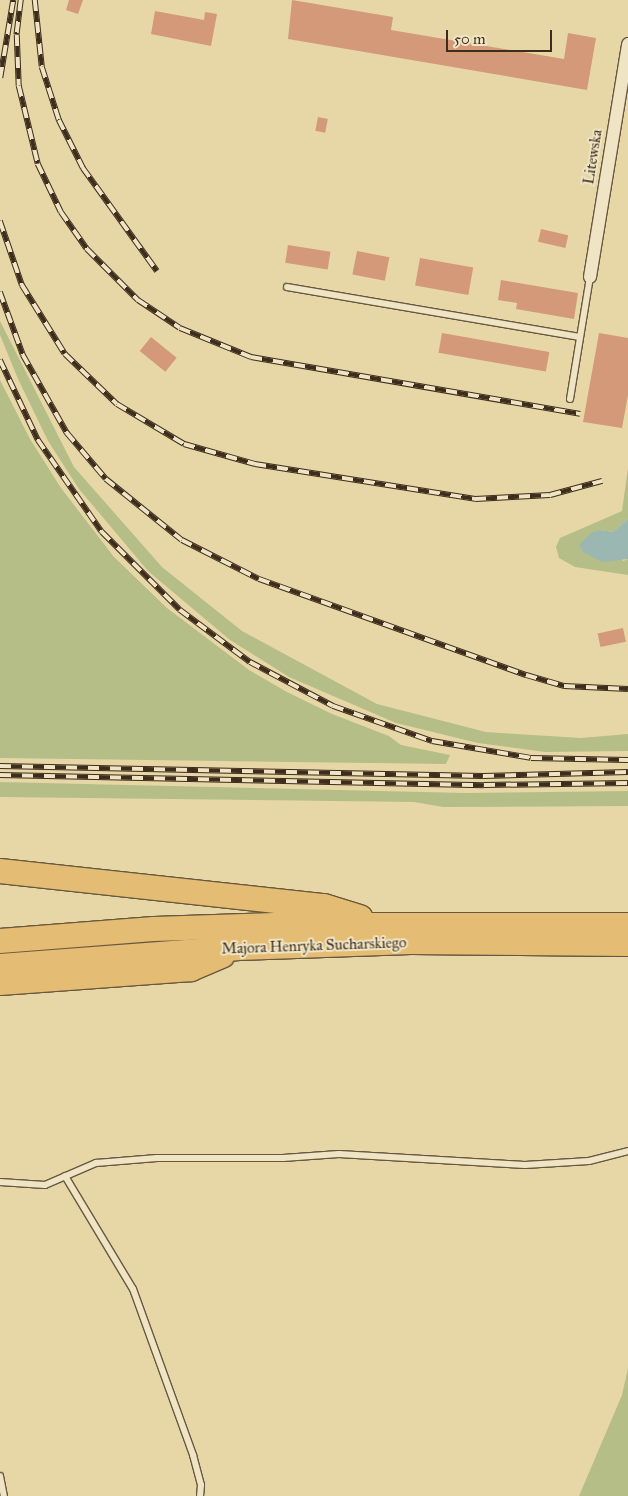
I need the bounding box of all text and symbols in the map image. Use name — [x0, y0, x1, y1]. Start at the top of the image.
scale bar — [448, 20, 554, 52]
text: 50 m — [454, 30, 486, 48]
street label: Litewska — [580, 128, 606, 186]
street label: Majora Henryka Sucharskiego — [221, 934, 407, 958]

